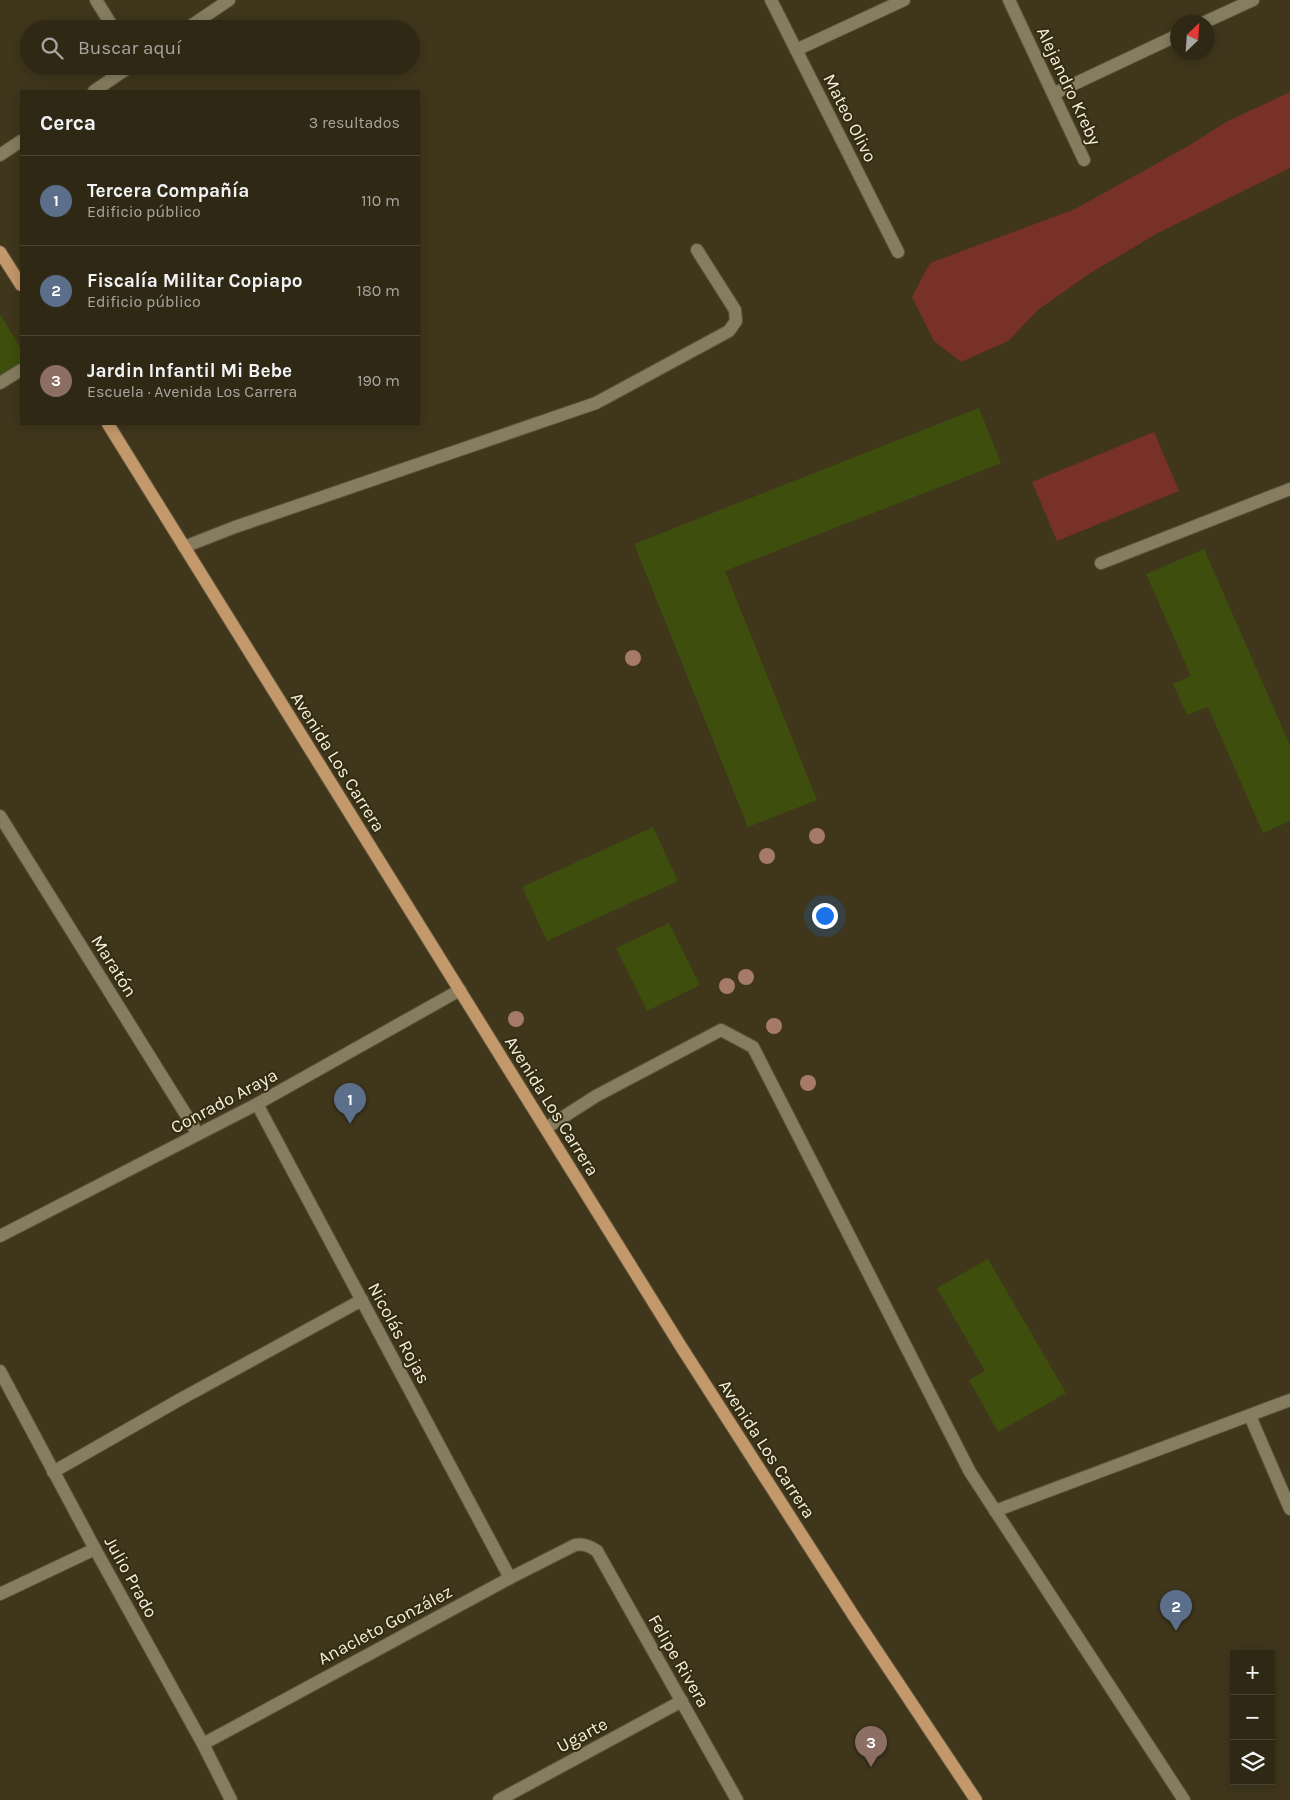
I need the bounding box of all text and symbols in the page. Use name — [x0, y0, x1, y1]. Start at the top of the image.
north arrow — [1170, 15, 1215, 60]
search box — [20, 20, 420, 75]
street label: Alejandro Kreby — [1032, 23, 1106, 149]
icon: search — [38, 34, 66, 62]
text: Buscar aquí — [78, 37, 182, 59]
street label: Mateo Olivo — [818, 70, 882, 166]
text: Cerca — [40, 111, 96, 135]
text: 3 resultados — [309, 113, 400, 132]
text: Tercera Compañía — [87, 180, 249, 202]
text: 1 — [53, 191, 59, 210]
text: 110 m — [361, 191, 400, 210]
text: Edificio público — [87, 202, 201, 221]
text: Fiscalía Militar Copiapo — [87, 270, 303, 292]
text: 2 — [51, 281, 61, 300]
text: 180 m — [357, 281, 400, 300]
text: Edificio público — [87, 292, 201, 311]
text: Jardin Infantil Mi Bebe — [87, 360, 292, 382]
text: 3 — [51, 371, 61, 390]
text: 190 m — [357, 371, 400, 390]
text: Escuela · Avenida Los Carrera — [87, 382, 297, 401]
street label: Avenida Los Carrera — [286, 688, 390, 836]
your location — [812, 903, 838, 929]
street label: Maratón — [86, 931, 142, 1001]
street label: Avenida Los Carrera — [500, 1032, 604, 1180]
street label: Conrado Araya — [167, 1064, 281, 1138]
pin: 1 — [334, 1083, 366, 1124]
street label: Nicolás Rojas — [363, 1279, 435, 1387]
street label: Avenida Los Carrera — [714, 1376, 820, 1522]
street label: Julio Prado — [100, 1533, 162, 1621]
street label: Anacleto González — [314, 1580, 456, 1670]
pin: 2 — [1160, 1590, 1192, 1631]
street label: Felipe Rivera — [644, 1611, 714, 1711]
map controls — [1230, 1650, 1275, 1785]
button: + — [1230, 1650, 1275, 1695]
button: − — [1230, 1695, 1275, 1740]
street label: Ugarte — [553, 1713, 611, 1757]
pin: 3 — [855, 1726, 887, 1767]
button: layers — [1230, 1740, 1275, 1785]

